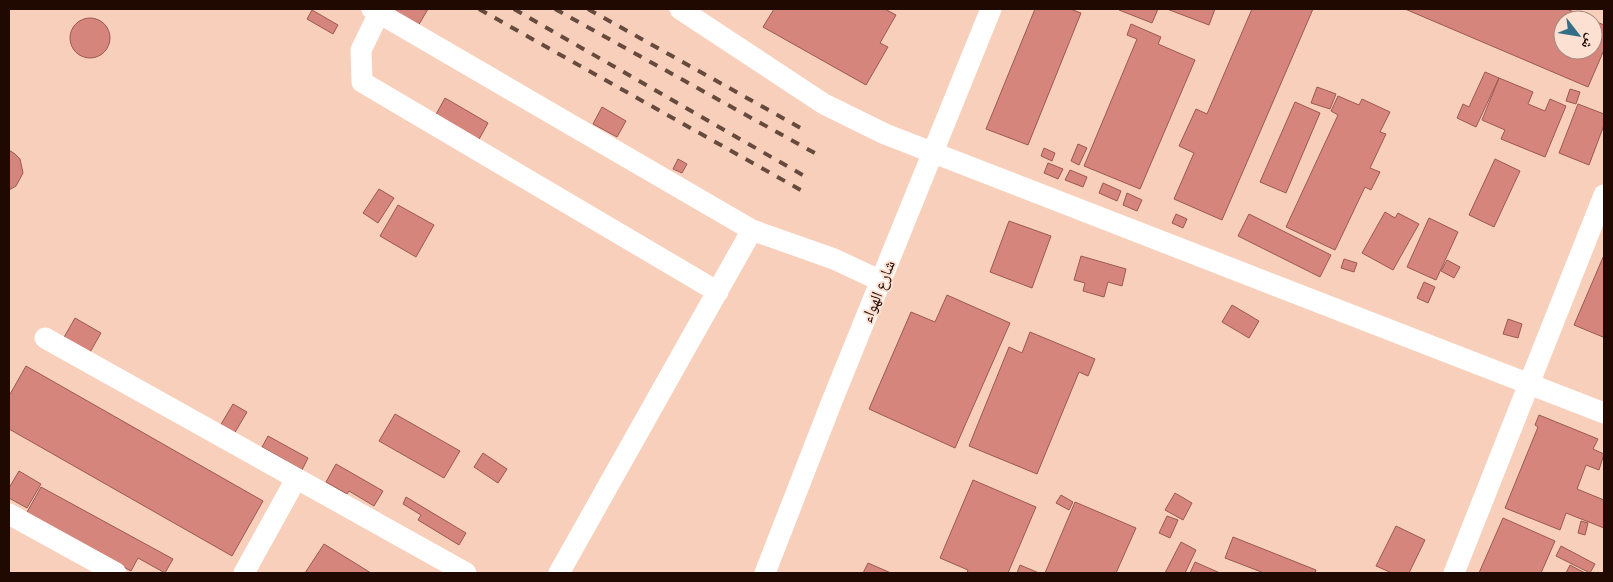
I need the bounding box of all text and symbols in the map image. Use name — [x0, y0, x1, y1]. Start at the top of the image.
north arrow — [1553, 10, 1603, 60]
text: ش — [1578, 31, 1601, 53]
street label: شارع الهواء — [856, 257, 900, 326]

